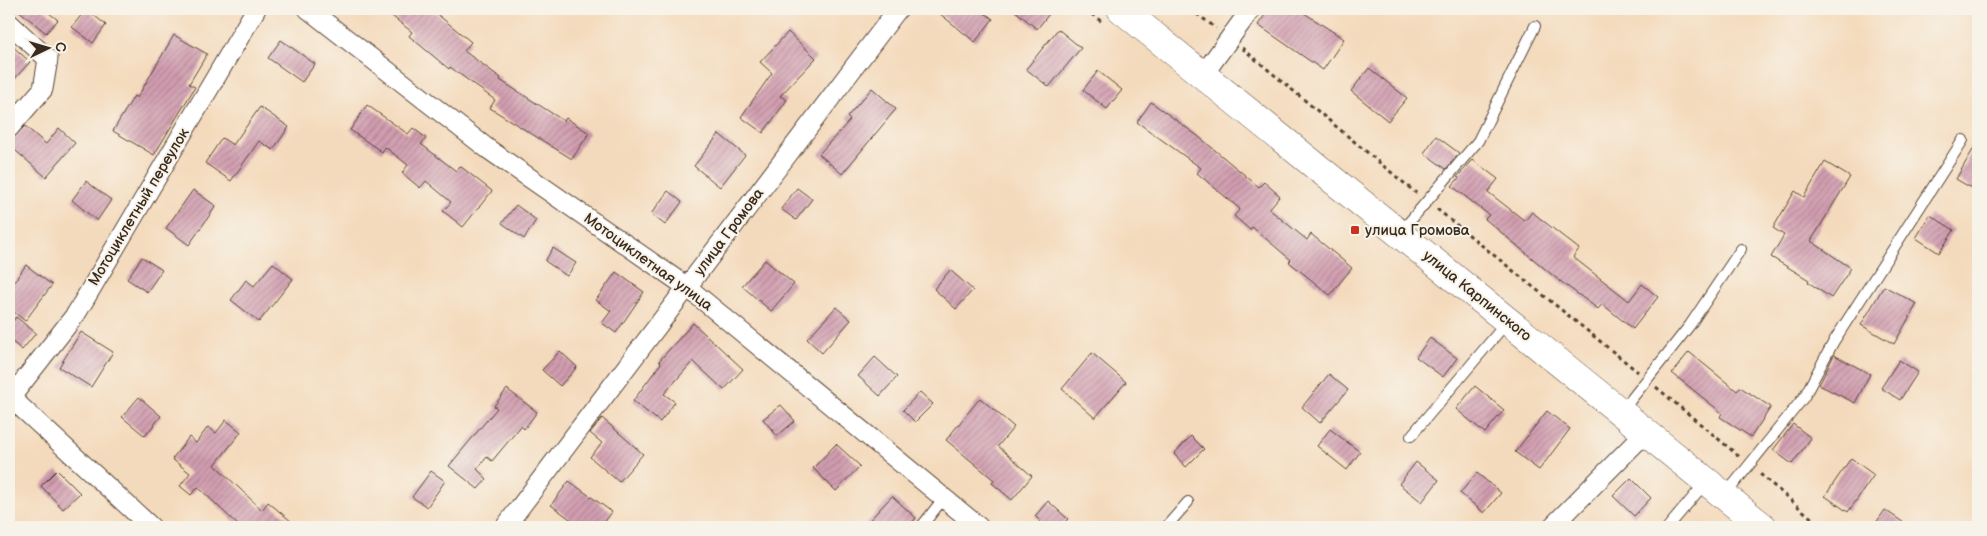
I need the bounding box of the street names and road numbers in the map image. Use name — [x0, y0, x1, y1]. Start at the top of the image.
street label: Мотоциклетный переулок — [84, 125, 194, 289]
street label: улица Громова — [690, 184, 768, 279]
street label: Мотоциклетная улица — [580, 209, 716, 315]
street label: улица Карпинского — [1419, 246, 1535, 346]

